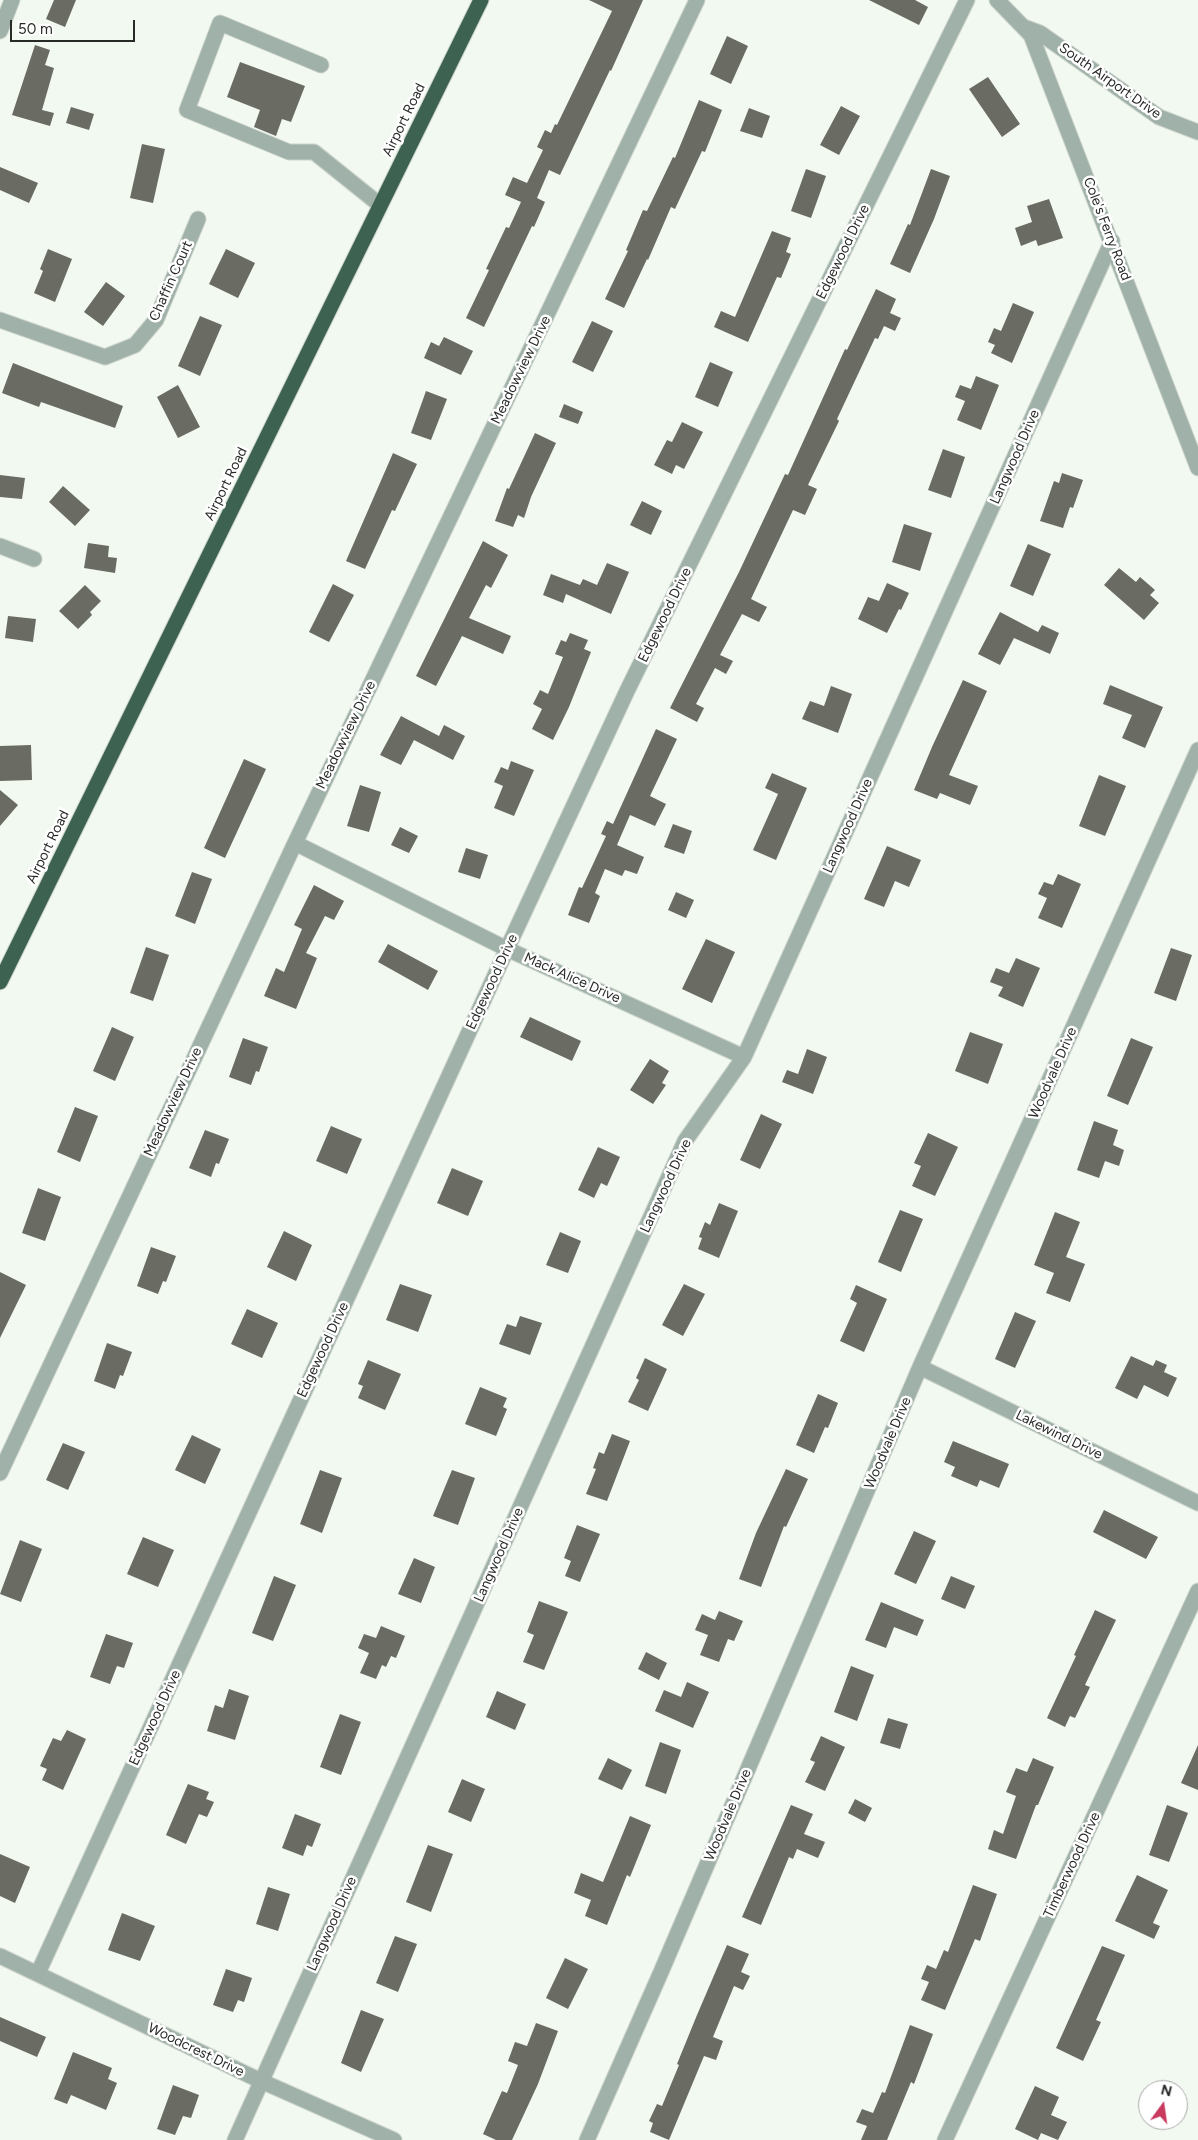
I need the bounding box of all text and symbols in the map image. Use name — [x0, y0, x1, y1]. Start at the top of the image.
scale bar — [12, 10, 138, 42]
text: 50 m — [18, 20, 53, 38]
street label: South Airport Drive — [1056, 39, 1164, 123]
street label: Airport Road — [379, 81, 429, 159]
street label: Cole's Ferry Road — [1080, 175, 1134, 283]
street label: Edgewood Drive — [813, 202, 873, 302]
street label: Chaffin Court — [146, 238, 196, 324]
street label: Meadowview Drive — [487, 313, 555, 427]
street label: Langwood Drive — [987, 407, 1043, 507]
street label: Airport Road — [201, 445, 251, 523]
street label: Edgewood Drive — [635, 565, 695, 665]
street label: Meadowview Drive — [312, 678, 380, 792]
street label: Langwood Drive — [820, 776, 876, 876]
street label: Airport Road — [23, 808, 73, 886]
street label: Edgewood Drive — [463, 932, 521, 1032]
street label: Mack Alice Drive — [521, 949, 623, 1007]
street label: Woodvale Drive — [1025, 1025, 1081, 1121]
street label: Meadowview Drive — [140, 1045, 206, 1159]
street label: Langwood Drive — [637, 1136, 695, 1236]
street label: Edgewood Drive — [294, 1300, 352, 1400]
street label: Woodvale Drive — [861, 1395, 915, 1491]
street label: Lakewind Drive — [1013, 1407, 1105, 1463]
street label: Langwood Drive — [471, 1505, 527, 1605]
street label: Edgewood Drive — [126, 1668, 184, 1768]
street label: Woodvale Drive — [701, 1767, 755, 1863]
street label: Timberwood Drive — [1040, 1810, 1104, 1920]
street label: Langwood Drive — [304, 1874, 360, 1974]
street label: Woodcrest Drive — [145, 2019, 247, 2081]
north arrow — [1138, 2080, 1188, 2130]
text: N — [1159, 2081, 1174, 2100]

